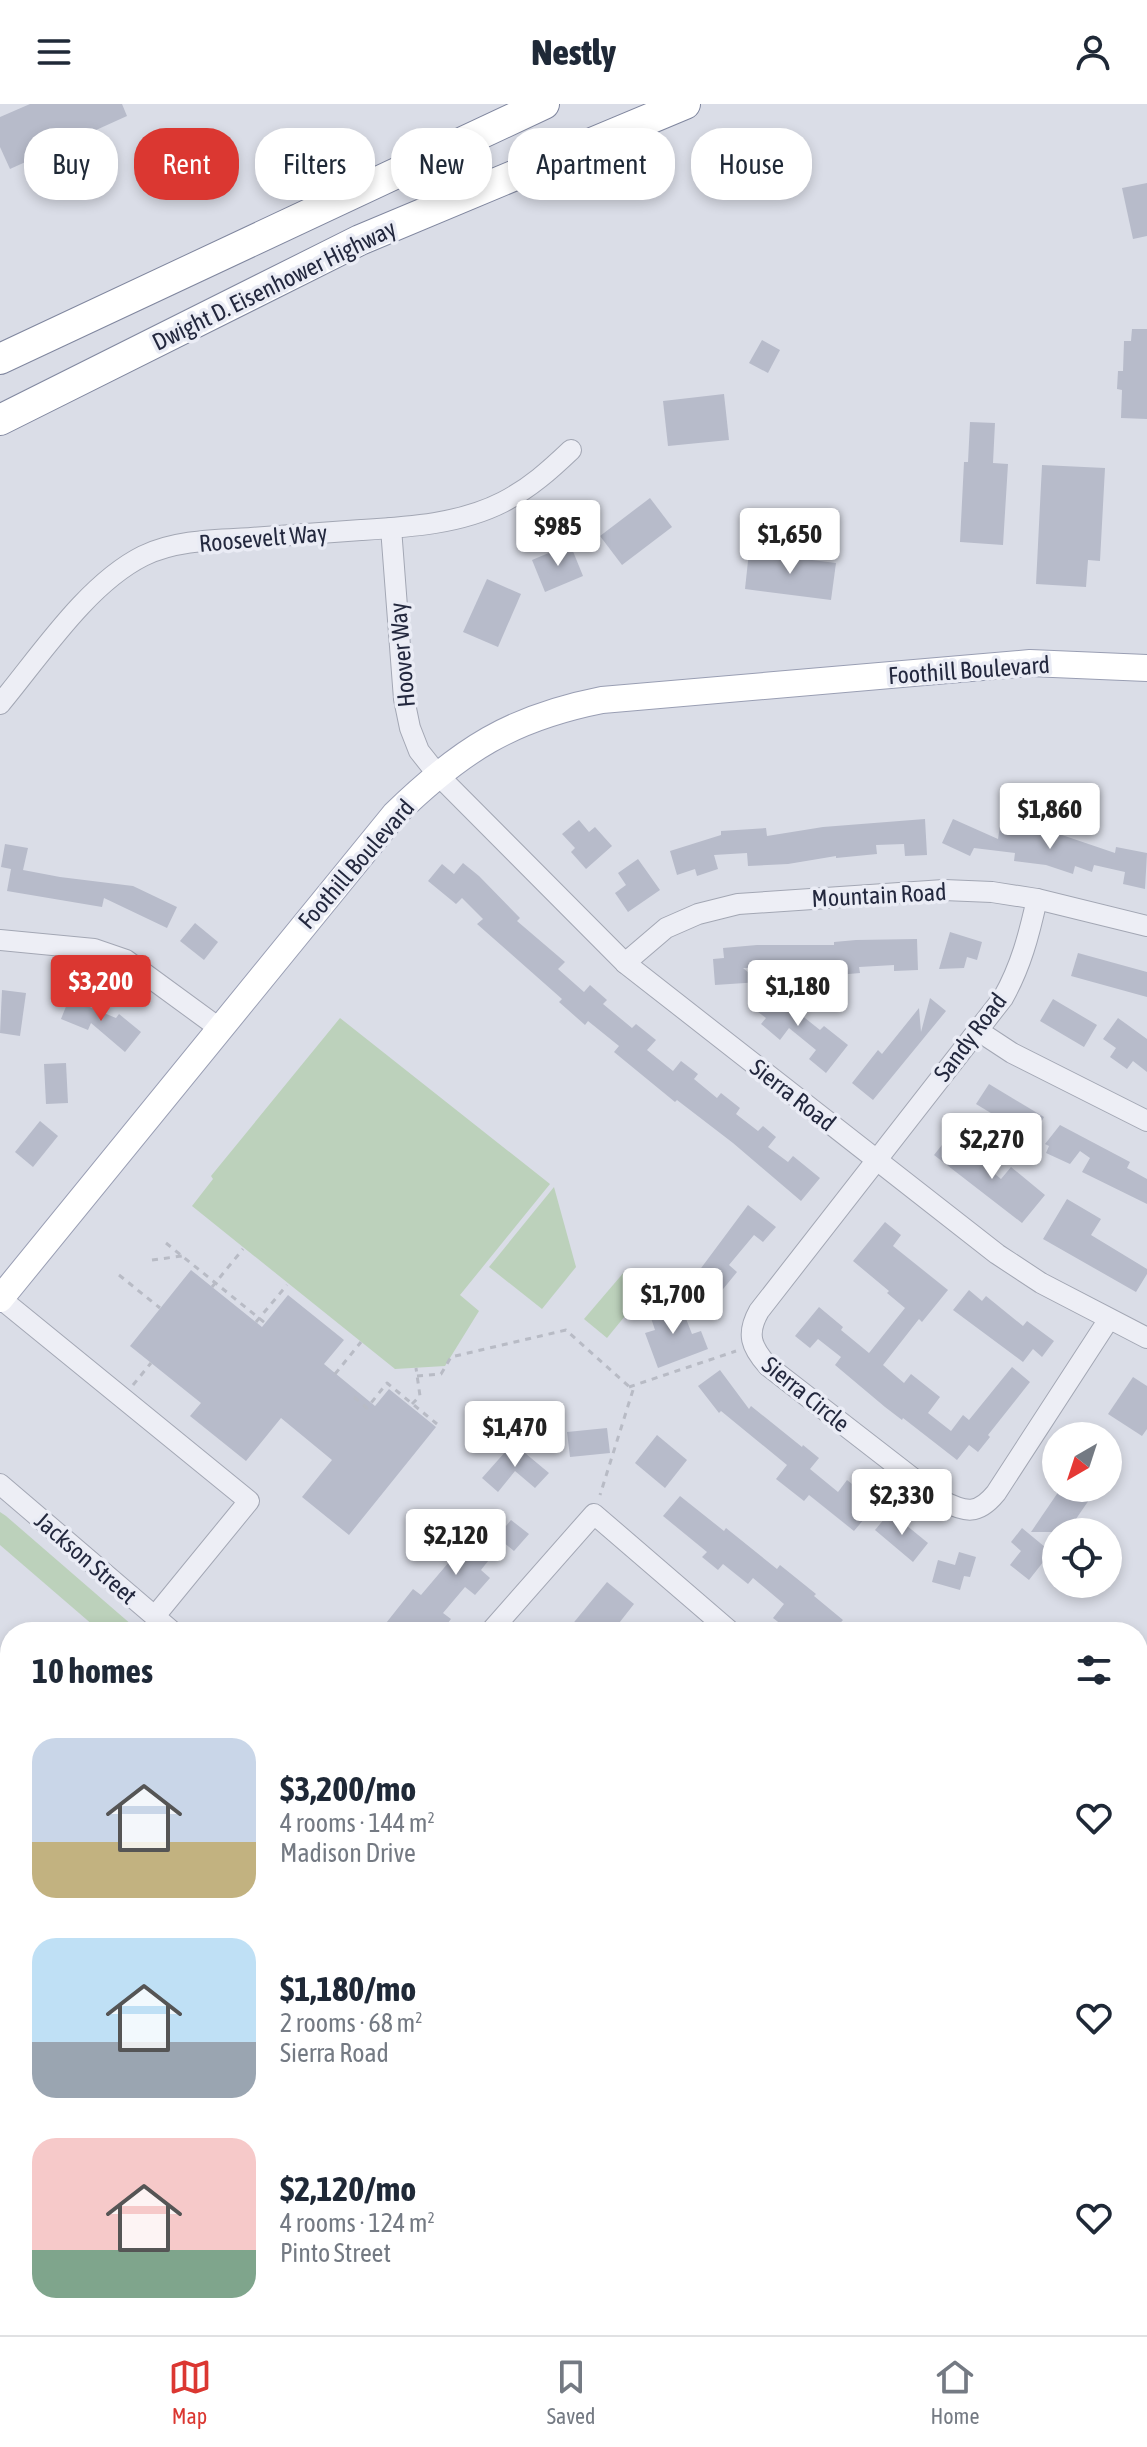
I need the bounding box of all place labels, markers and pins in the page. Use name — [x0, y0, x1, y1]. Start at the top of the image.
pin: $985 — [511, 500, 605, 568]
pin: $1,650 — [725, 508, 855, 576]
pin: $1,860 — [985, 783, 1115, 851]
pin: $3,200 — [36, 955, 166, 1023]
pin: $1,180 — [733, 960, 863, 1028]
pin: $2,270 — [927, 1113, 1057, 1181]
pin: $1,700 — [608, 1268, 738, 1336]
pin: $1,470 — [450, 1401, 580, 1469]
pin: $2,330 — [837, 1469, 967, 1537]
pin: $2,120 — [391, 1509, 521, 1577]

